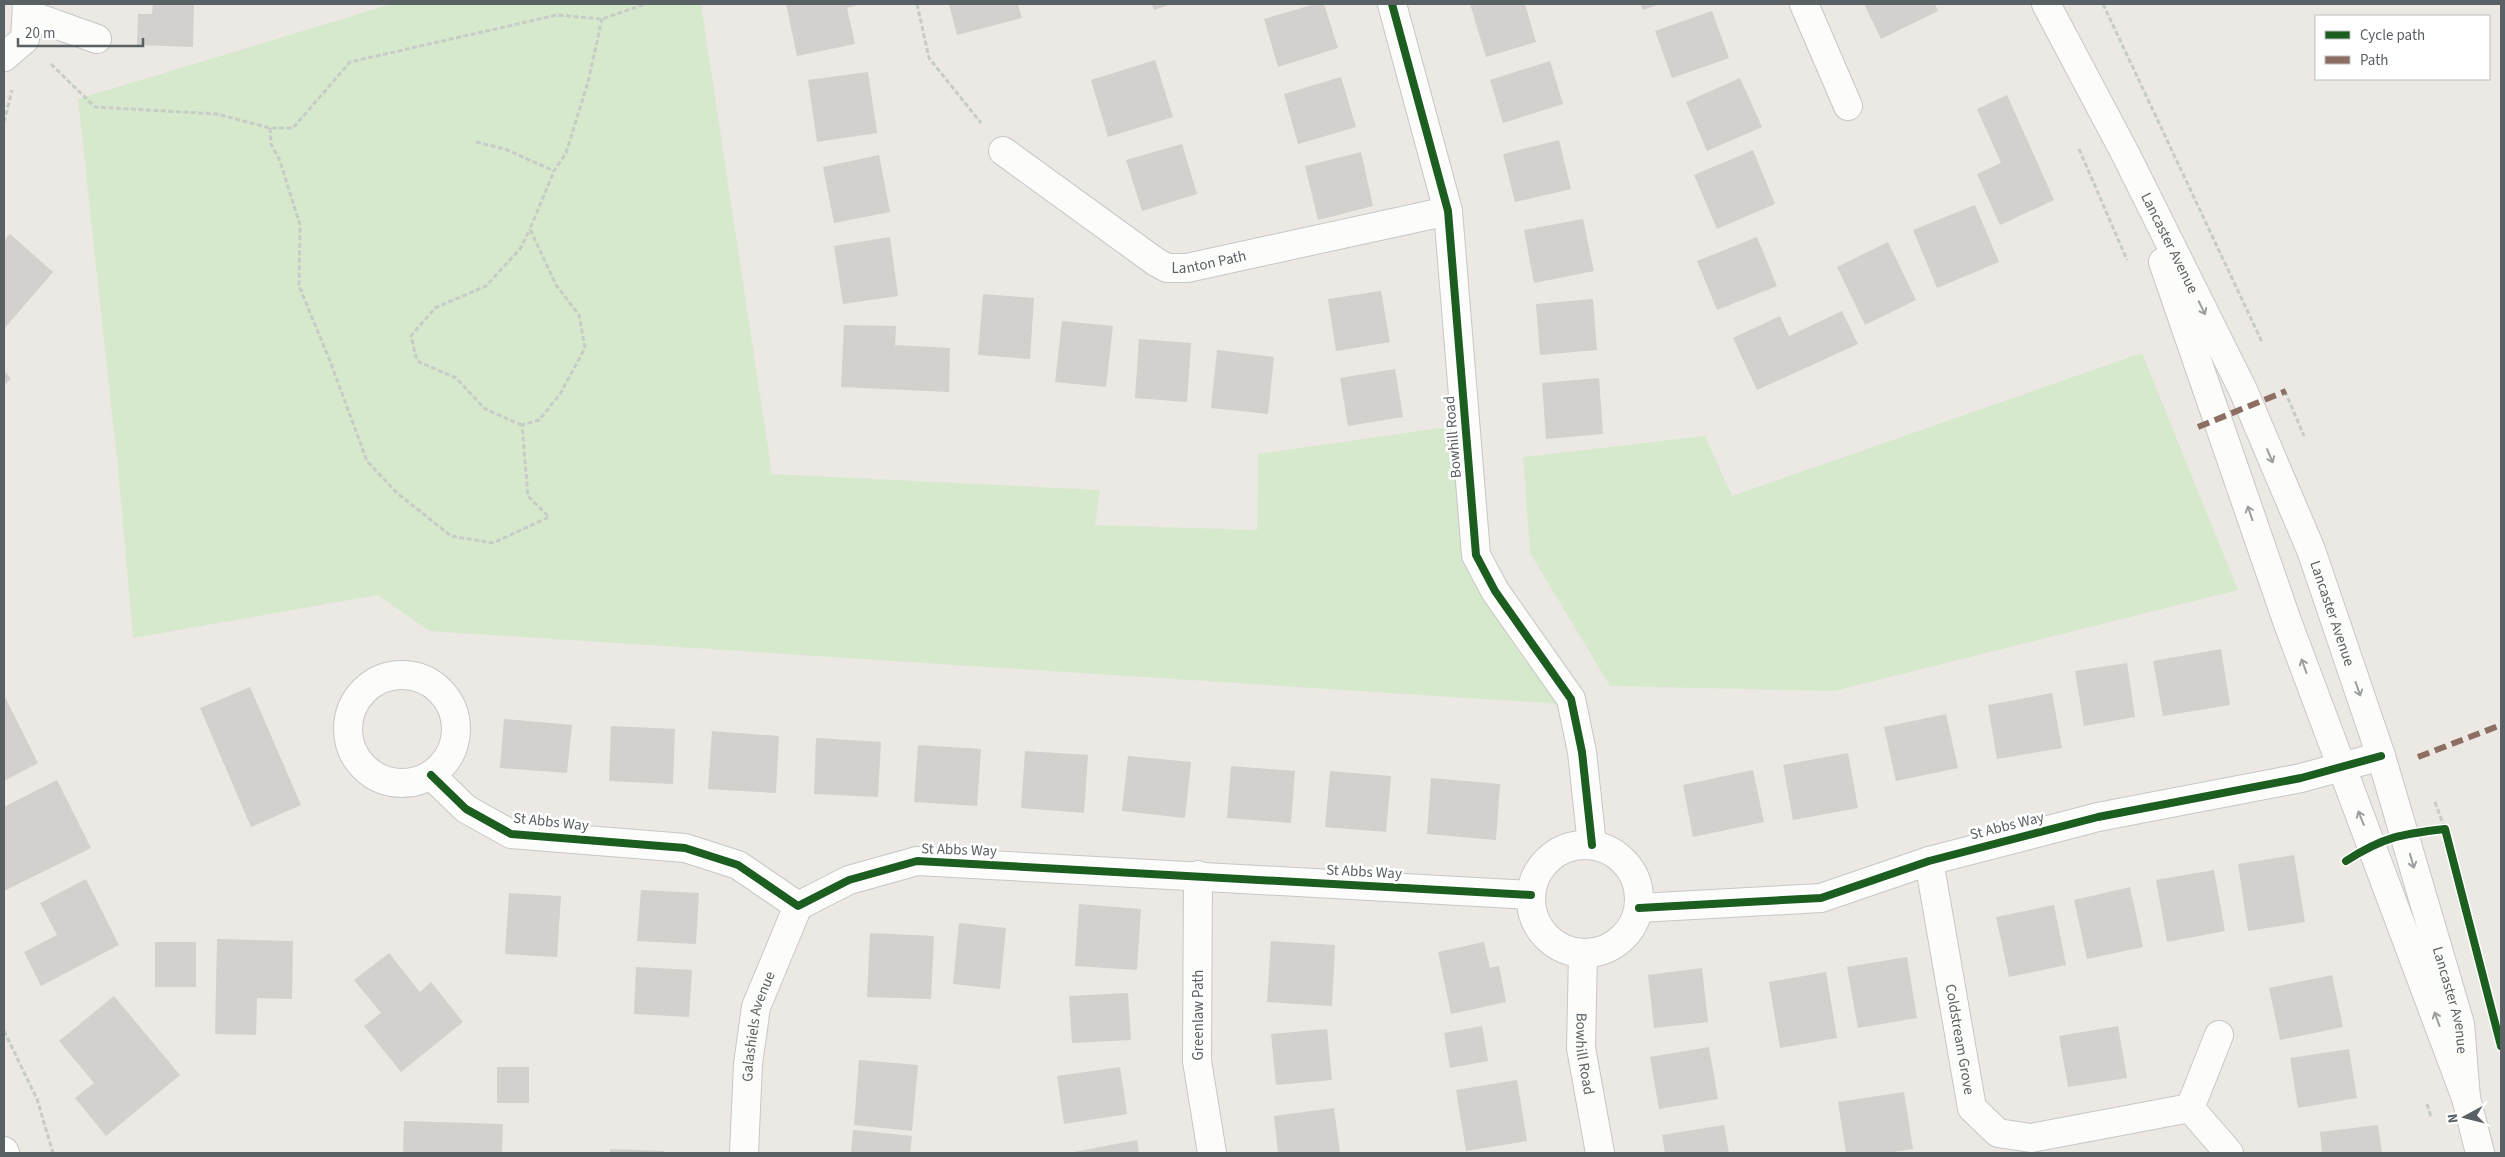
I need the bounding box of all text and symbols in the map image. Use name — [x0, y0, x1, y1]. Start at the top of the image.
scale bar — [18, 15, 142, 47]
legend — [2315, 15, 2490, 80]
text: 20 m — [25, 23, 55, 44]
text: Cycle path — [2360, 25, 2425, 46]
text: Path — [2360, 50, 2388, 71]
street label: Lancaster Avenue — [2136, 189, 2204, 297]
street label: Lanton Path — [1172, 245, 1248, 279]
one-way arrow — [2198, 300, 2207, 315]
street label: Bowhill Road — [1439, 395, 1467, 479]
one-way arrow — [2266, 448, 2276, 463]
one-way arrow — [2245, 505, 2254, 521]
street label: Lancaster Avenue — [2305, 558, 2360, 669]
one-way arrow — [2299, 659, 2308, 674]
one-way arrow — [2354, 681, 2364, 697]
street label: St Abbs Way — [1968, 807, 2046, 845]
street label: St Abbs Way — [512, 808, 590, 836]
one-way arrow — [2356, 811, 2365, 826]
street label: St Abbs Way — [921, 838, 997, 862]
one-way arrow — [2407, 853, 2417, 869]
street label: St Abbs Way — [1326, 860, 1402, 884]
street label: Lancaster Avenue — [2427, 944, 2473, 1055]
street label: Galashiels Avenue — [737, 968, 780, 1082]
street label: Greenlaw Path — [1188, 969, 1209, 1061]
street label: Coldstream Grove — [1940, 982, 1980, 1096]
one-way arrow — [2432, 1012, 2441, 1027]
street label: Bowhill Road — [1570, 1013, 1600, 1096]
north arrow — [2440, 1092, 2490, 1142]
text: N — [2443, 1113, 2464, 1124]

